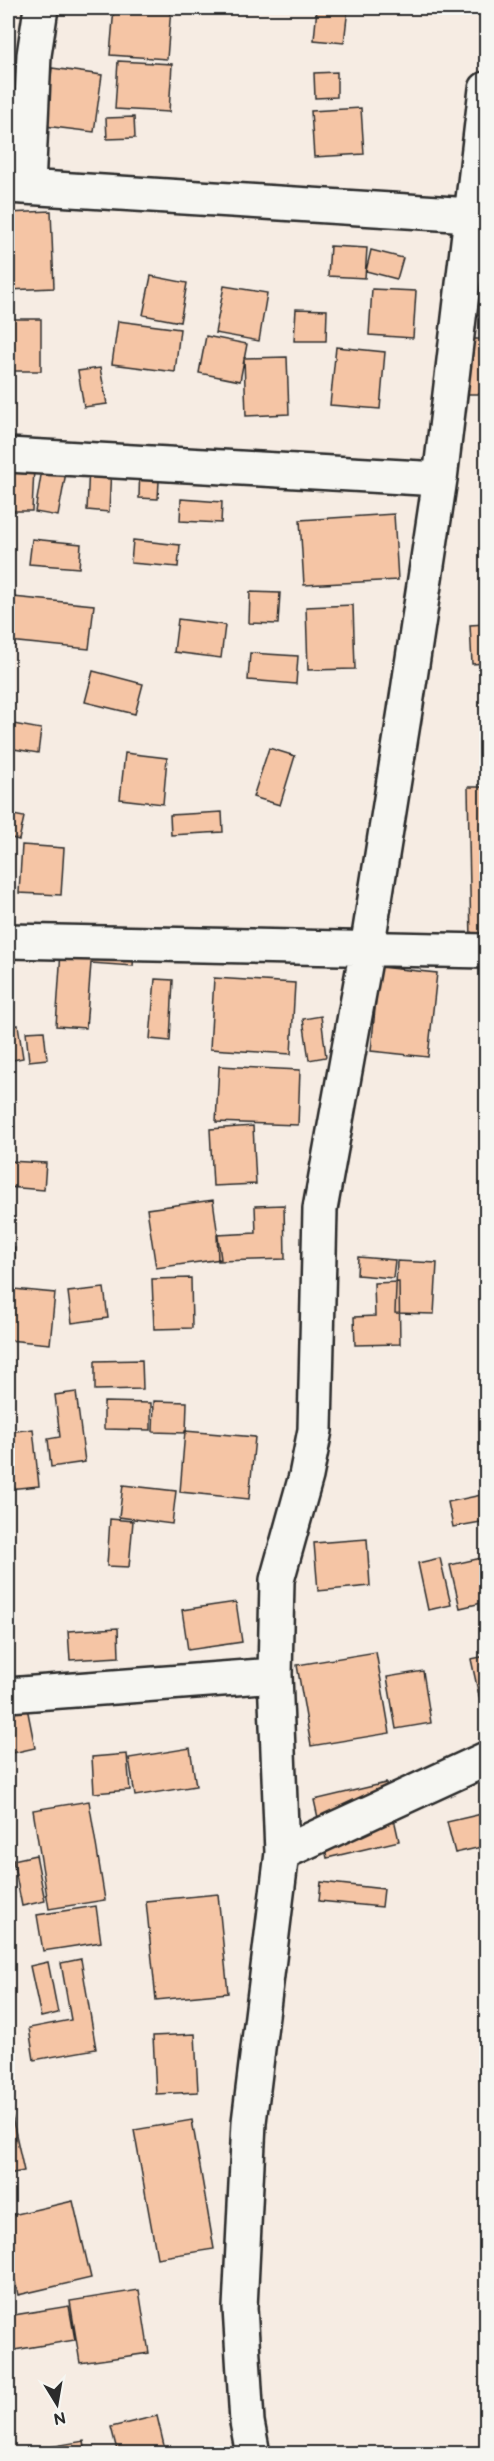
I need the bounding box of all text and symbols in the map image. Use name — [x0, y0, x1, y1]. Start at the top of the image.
north arrow — [27, 2374, 87, 2434]
text: N — [52, 2407, 67, 2428]

